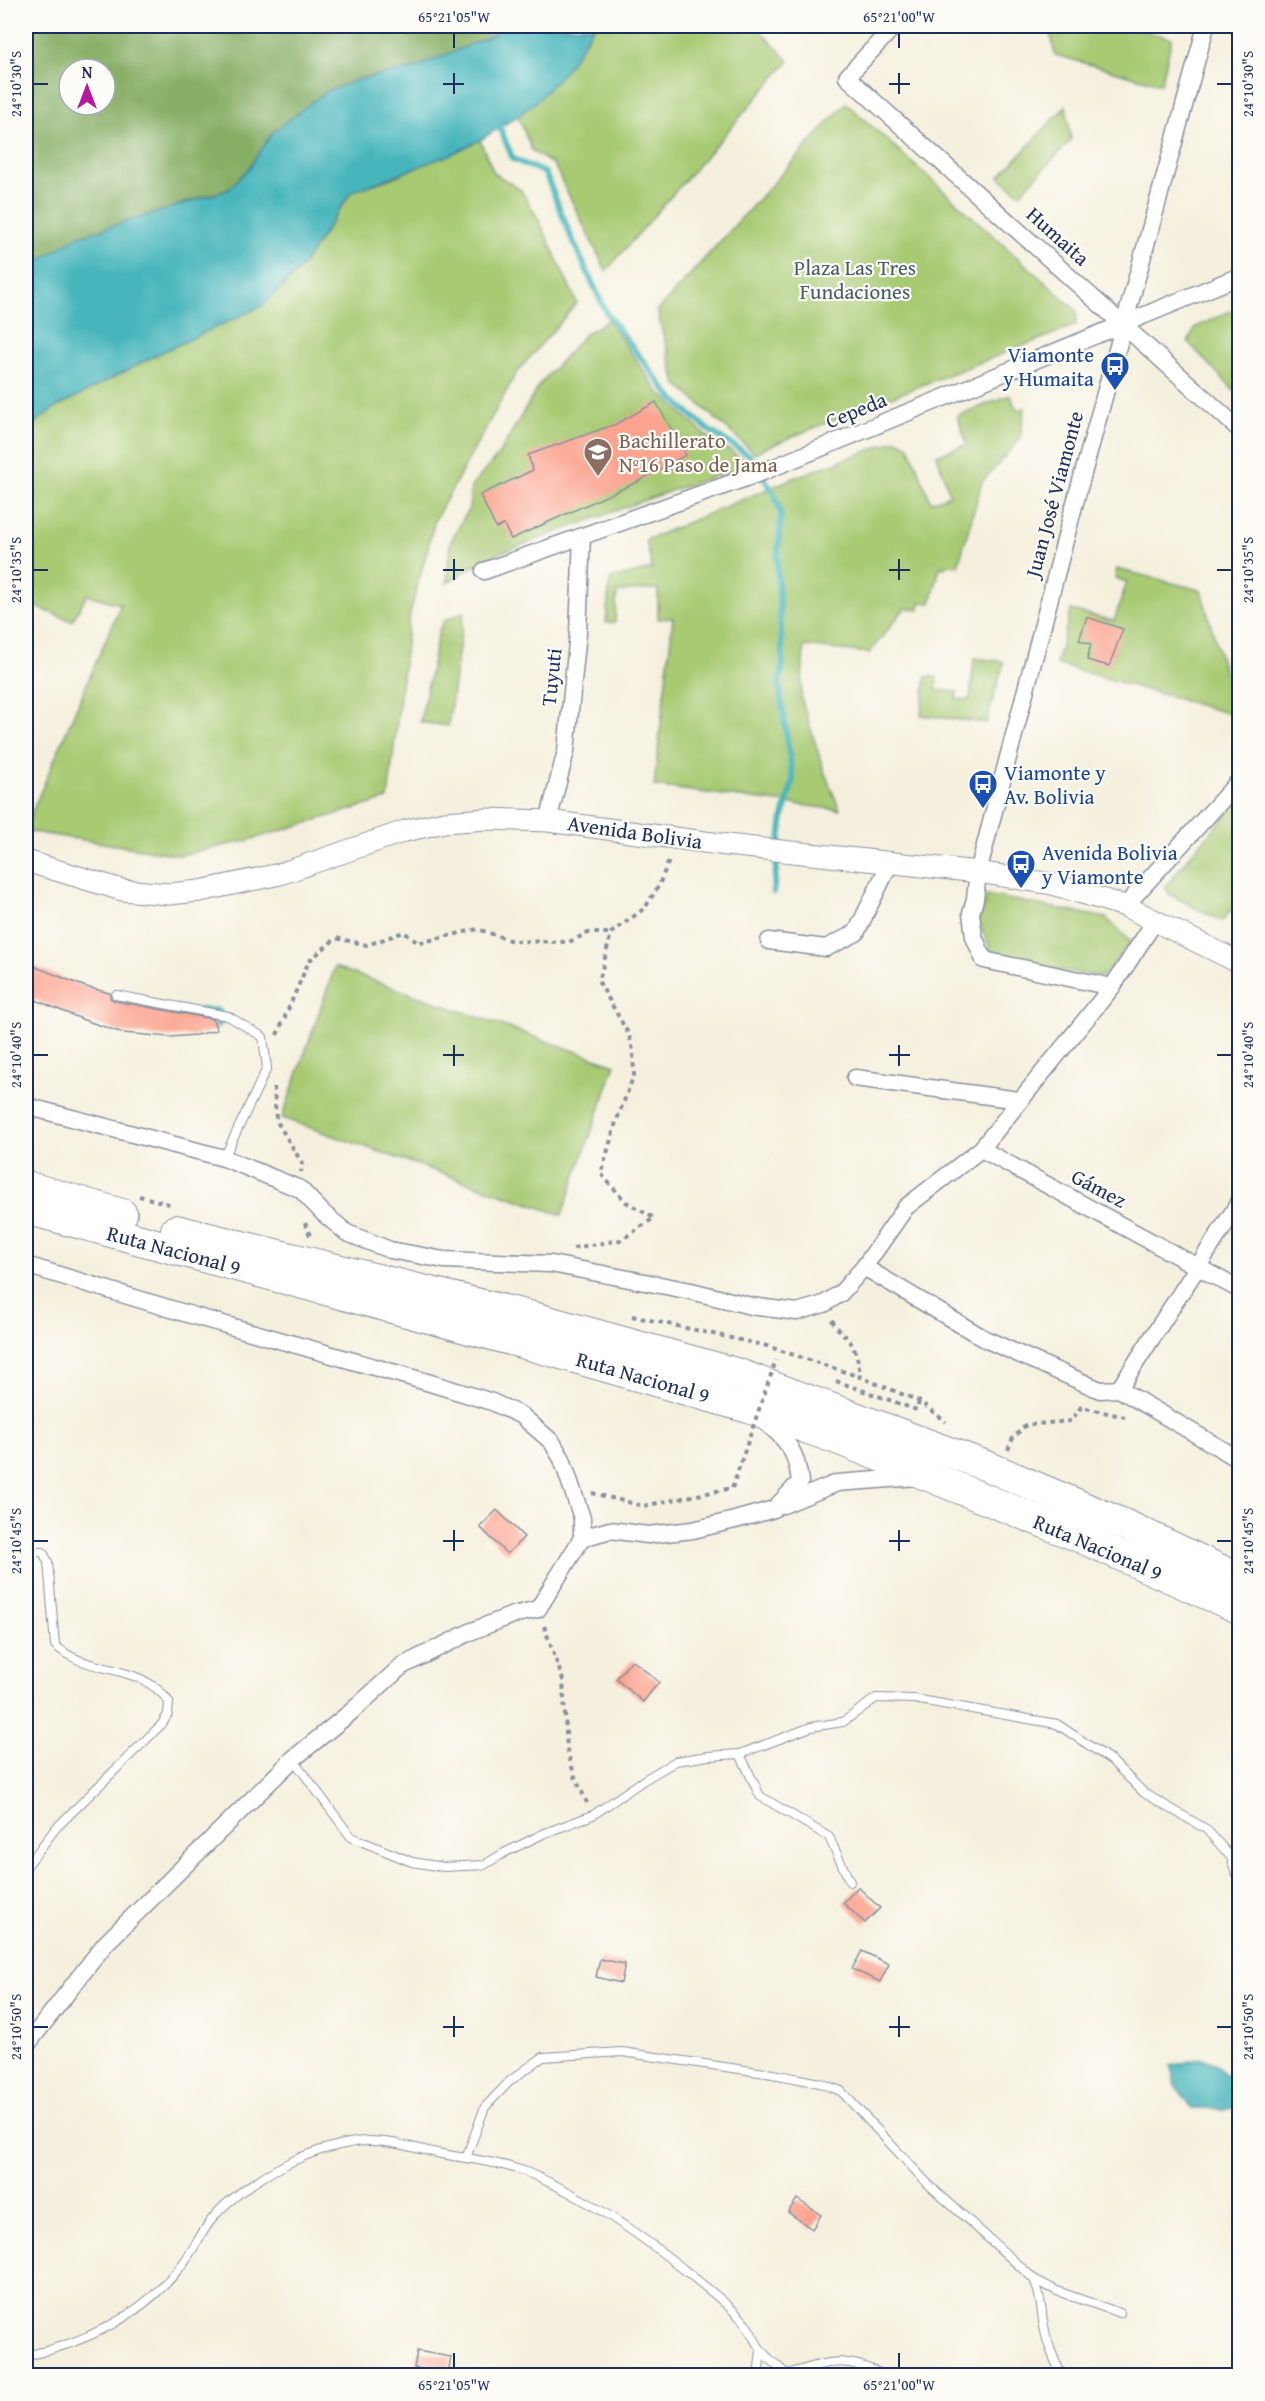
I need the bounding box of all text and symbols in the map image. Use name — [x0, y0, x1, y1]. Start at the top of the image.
text: 65°21'05"W — [418, 6, 490, 27]
text: 65°21'00"W — [863, 6, 935, 27]
text: 24°10'30"S — [5, 51, 26, 117]
text: 24°10'30"S — [1237, 51, 1258, 117]
north arrow — [57, 57, 117, 117]
text: N — [82, 60, 93, 84]
street label: Humaita — [1020, 199, 1097, 273]
park label: Plaza Las Tres Fundaciones — [794, 252, 916, 307]
place label: Viamonte y Humaita — [1002, 339, 1094, 394]
bus stop icon: Viamonte y Humaita — [1099, 350, 1131, 392]
street label: Cepeda — [821, 384, 891, 436]
street label: Juan José Viamonte — [1016, 407, 1091, 583]
place label: Bachillerato Nº16 Paso de Jama — [619, 425, 778, 480]
school or university icon: Bachillerato Nº16 Paso de Jama — [582, 436, 614, 478]
text: 24°10'35"S — [5, 537, 26, 603]
text: 24°10'35"S — [1237, 537, 1258, 603]
street label: Tuyuti — [533, 646, 569, 708]
place label: Viamonte y Av. Bolivia — [1004, 757, 1106, 812]
bus stop icon: Viamonte y Av. Bolivia — [967, 768, 999, 810]
street label: Avenida Bolivia — [566, 807, 704, 857]
place label: Avenida Bolivia y Viamonte — [1041, 837, 1178, 892]
bus stop icon: Avenida Bolivia y Viamonte — [1005, 848, 1037, 890]
text: 24°10'40"S — [5, 1022, 26, 1088]
text: 24°10'40"S — [1237, 1022, 1258, 1088]
street label: Gámez — [1066, 1161, 1132, 1215]
street label: Ruta Nacional 9 — [104, 1217, 244, 1283]
street label: Ruta Nacional 9 — [573, 1343, 713, 1411]
street label: Ruta Nacional 9 — [1029, 1506, 1167, 1588]
text: 24°10'45"S — [5, 1508, 26, 1574]
text: 24°10'45"S — [1237, 1508, 1258, 1574]
text: 24°10'50"S — [5, 1994, 26, 2060]
text: 24°10'50"S — [1237, 1994, 1258, 2060]
text: 65°21'05"W — [418, 2374, 490, 2395]
text: 65°21'00"W — [863, 2374, 935, 2395]

